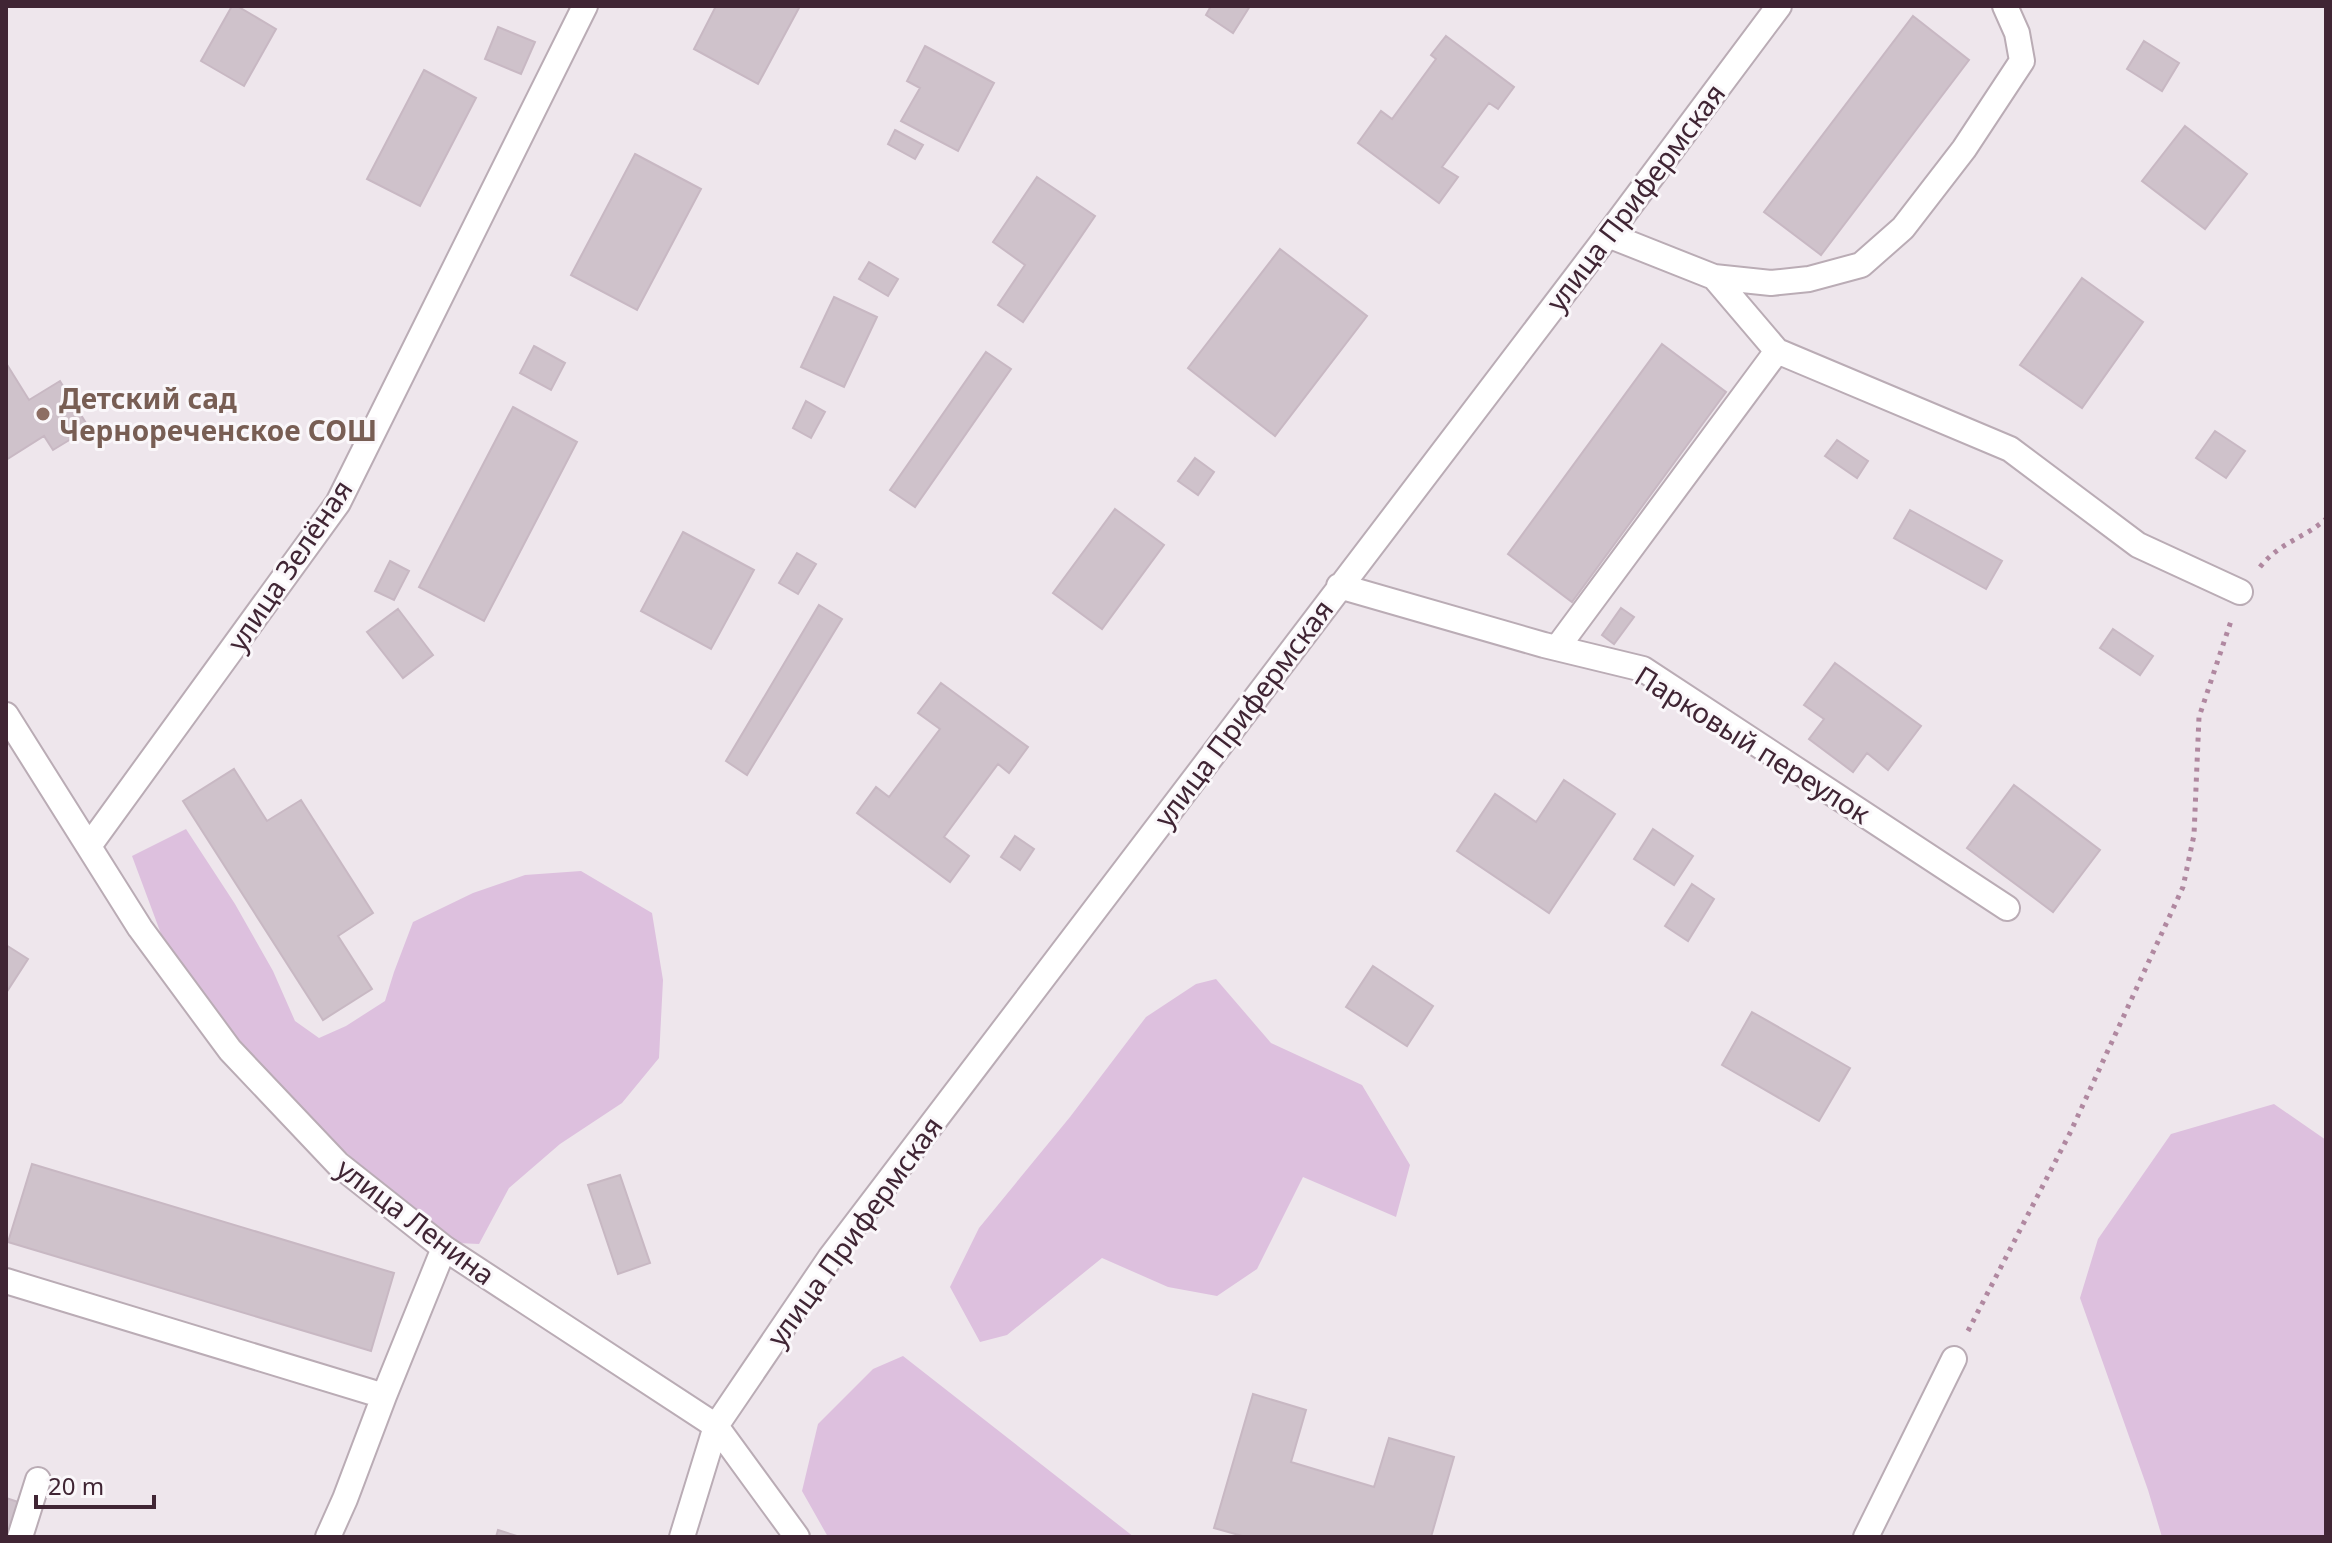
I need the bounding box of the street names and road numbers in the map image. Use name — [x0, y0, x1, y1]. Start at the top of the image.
street label: улица Прифермская — [1537, 75, 1733, 319]
street label: улица Зелёная — [218, 472, 360, 658]
street label: улица Прифермская — [1145, 591, 1341, 835]
street label: Парковый переулок — [1628, 656, 1878, 832]
street label: улица Прифермская — [758, 1108, 950, 1354]
street label: улица Ленина — [329, 1149, 503, 1293]

